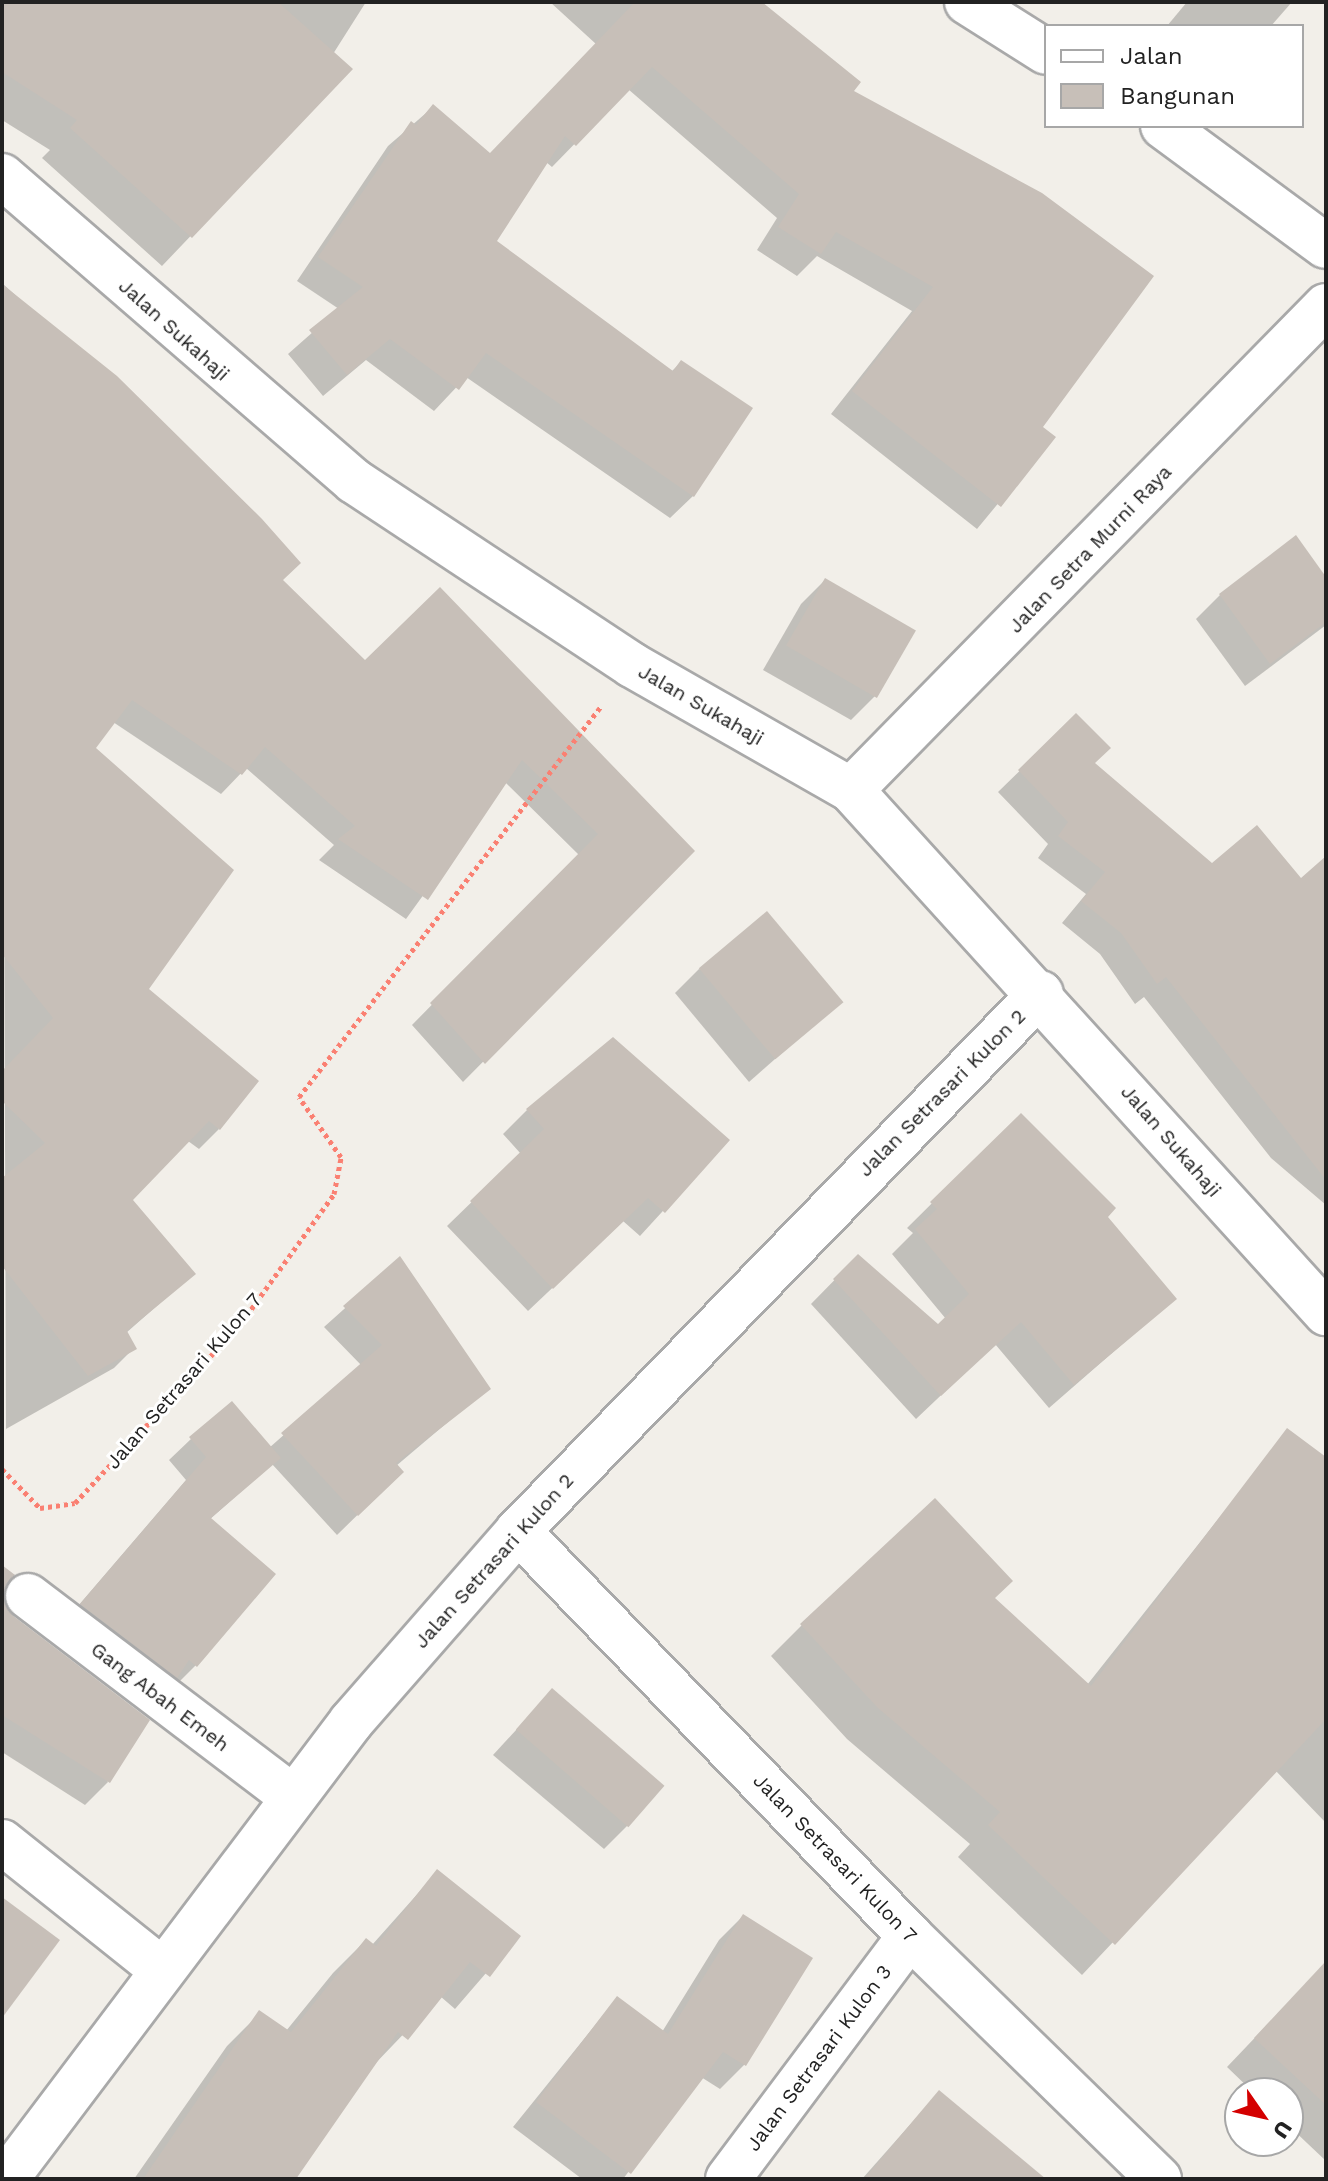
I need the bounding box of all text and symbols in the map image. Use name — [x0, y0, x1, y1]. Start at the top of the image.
legend — [1044, 24, 1304, 128]
text: Jalan — [1120, 42, 1183, 70]
text: Bangunan — [1120, 82, 1235, 110]
street label: Jalan Sukahaji — [114, 274, 234, 386]
street label: Jalan Setra Murni Raya — [1003, 460, 1177, 638]
street label: Jalan Sukahaji — [634, 659, 768, 751]
street label: Jalan Setrasari Kulon 2 — [853, 1004, 1031, 1182]
street label: Jalan Sukahaji — [1116, 1080, 1226, 1202]
street label: Jalan Setrasari Kulon 7 — [101, 1288, 267, 1474]
street label: Jalan Setrasari Kulon 2 — [409, 1469, 579, 1653]
street label: Gang Abah Emeh — [86, 1637, 234, 1757]
street label: Jalan Setrasari Kulon 7 — [748, 1768, 922, 1948]
street label: Jalan Setrasari Kulon 3 — [741, 1960, 897, 2156]
north arrow — [1224, 2077, 1304, 2157]
text: U — [1268, 2116, 1297, 2143]

